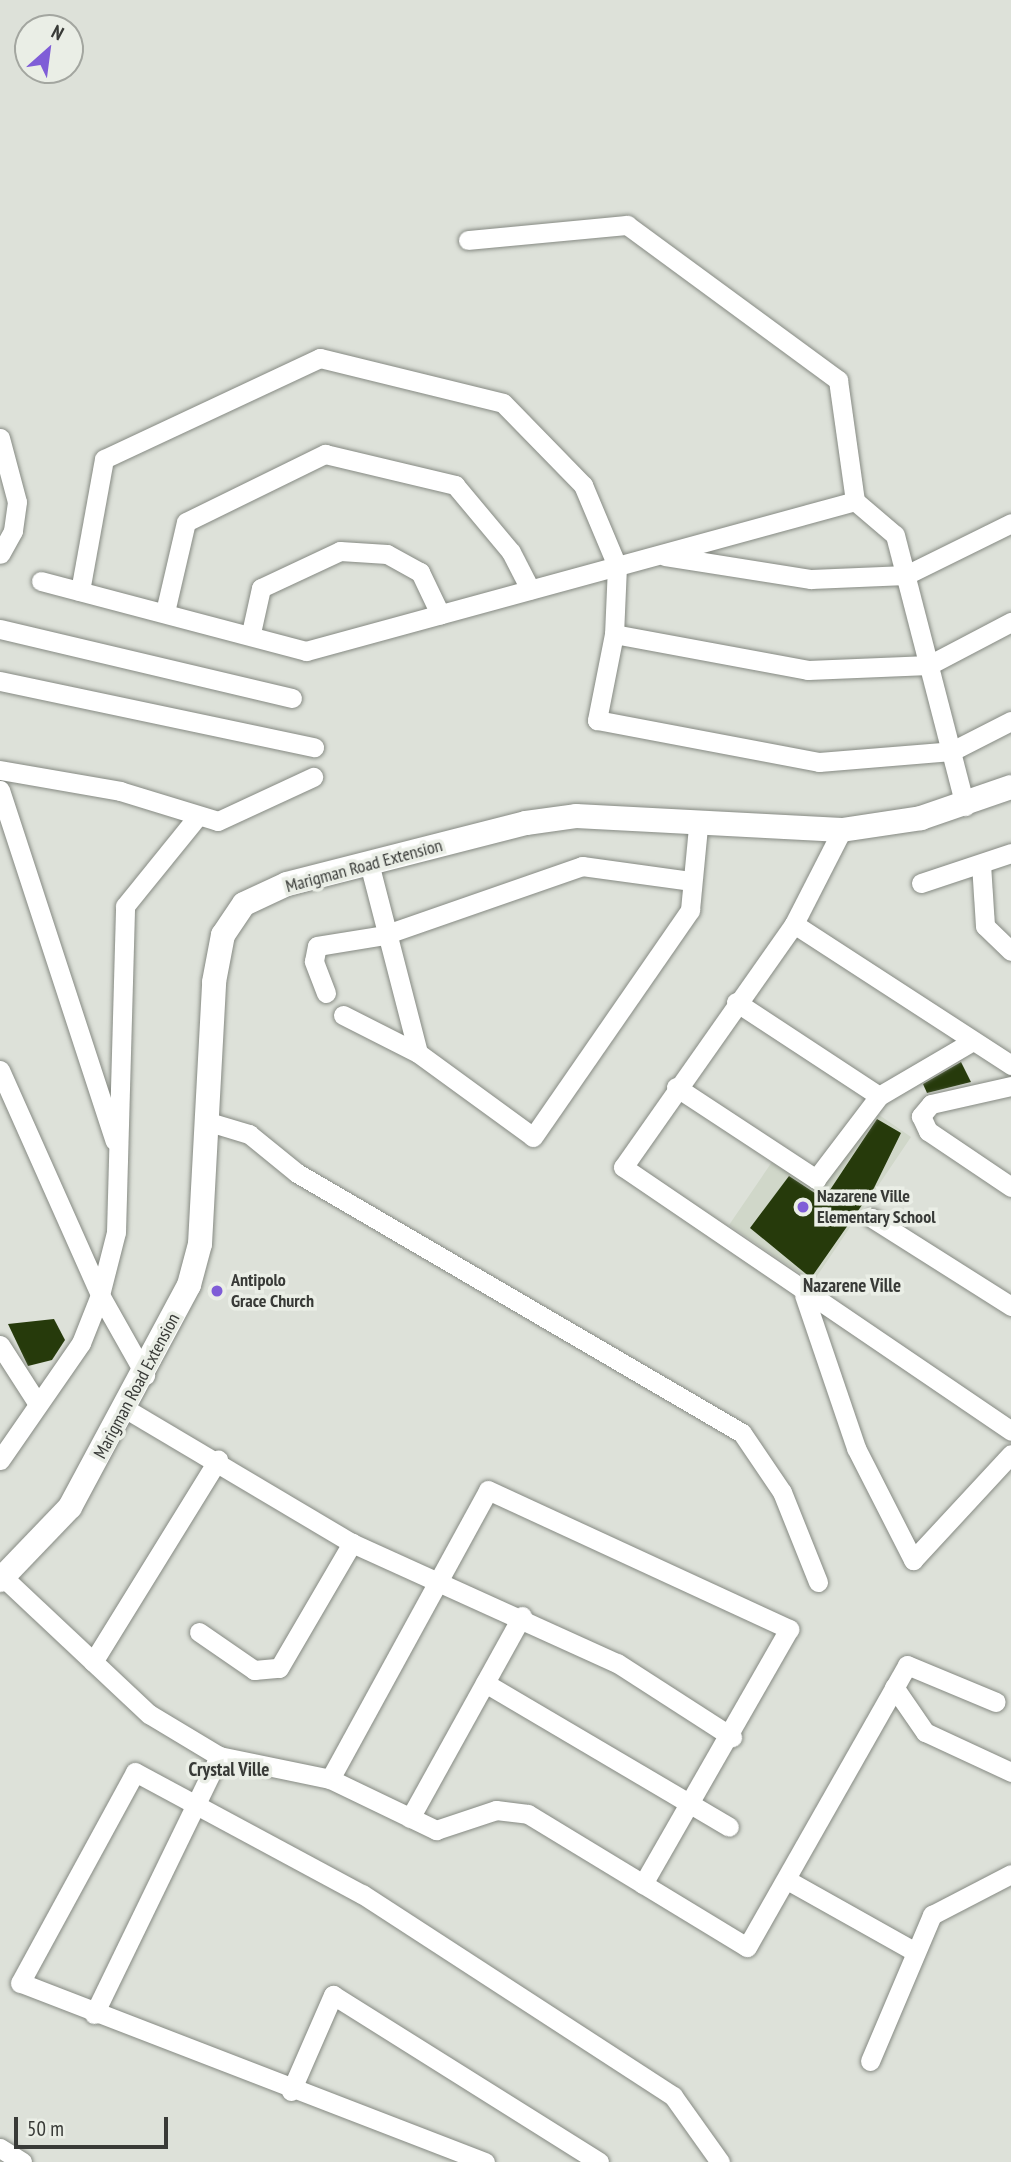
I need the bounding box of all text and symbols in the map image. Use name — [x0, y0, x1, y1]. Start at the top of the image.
north arrow — [14, 14, 84, 84]
text: N — [48, 19, 68, 45]
street label: Marigman Road Extension — [283, 835, 445, 897]
place label: Nazarene Ville Elementary School — [817, 1186, 936, 1228]
marker: Nazarene Ville Elementary School — [795, 1199, 811, 1215]
place label: Antipolo Grace Church — [231, 1270, 314, 1312]
district label: Nazarene Ville — [803, 1275, 901, 1297]
marker: Antipolo Grace Church — [209, 1283, 225, 1299]
street label: Marigman Road Extension — [90, 1310, 184, 1462]
district label: Crystal Ville — [188, 1759, 270, 1781]
scale bar — [18, 2102, 172, 2146]
text: 50 m — [27, 2115, 64, 2142]

